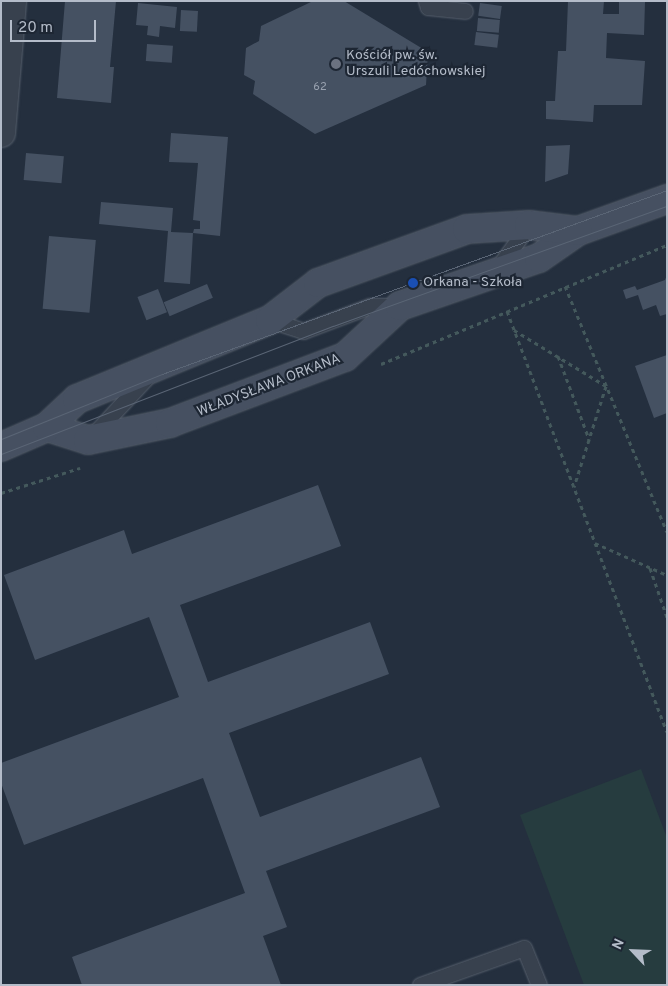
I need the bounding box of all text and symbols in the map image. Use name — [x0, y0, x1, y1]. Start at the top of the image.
scale bar — [12, 10, 99, 42]
text: 20 m — [18, 19, 53, 38]
place label: Kościół pw. św. Urszuli Ledóchowskiej — [346, 48, 485, 80]
marker: Kościół pw. św. Urszuli Ledóchowskiej — [330, 58, 342, 70]
house number: 62 — [313, 80, 327, 94]
place label: Orkana - Szkoła — [423, 275, 522, 291]
marker: Orkana - Szkoła — [407, 277, 419, 289]
street label: WŁADYSŁAWA ORKANA — [195, 351, 343, 421]
north arrow — [608, 926, 658, 976]
text: N — [609, 936, 629, 953]

